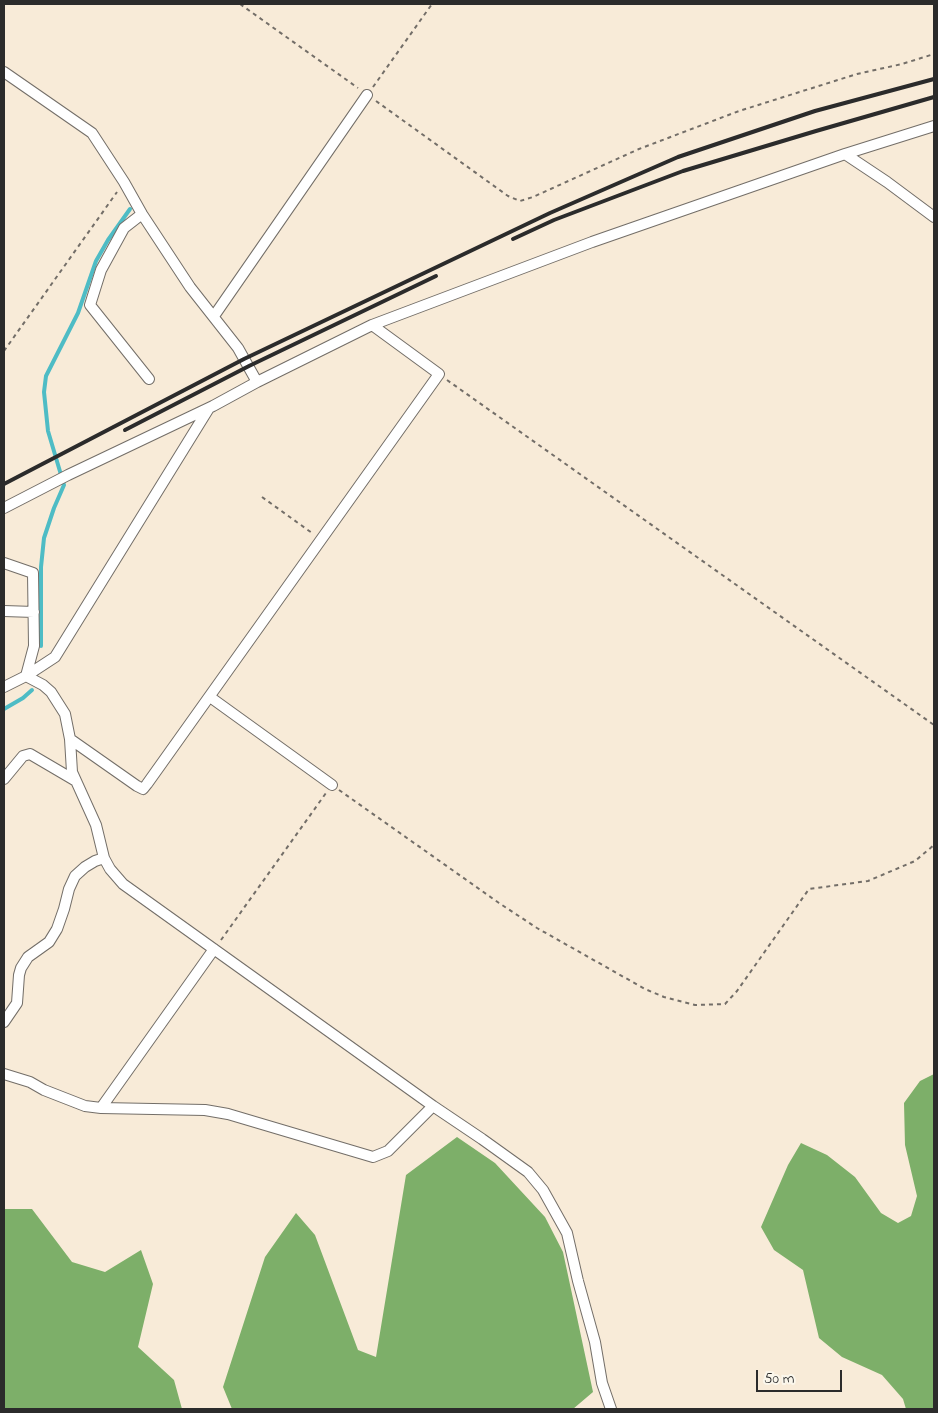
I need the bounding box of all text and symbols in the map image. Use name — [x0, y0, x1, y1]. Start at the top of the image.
scale bar — [758, 1360, 844, 1392]
text: 50 m — [764, 1368, 794, 1390]

